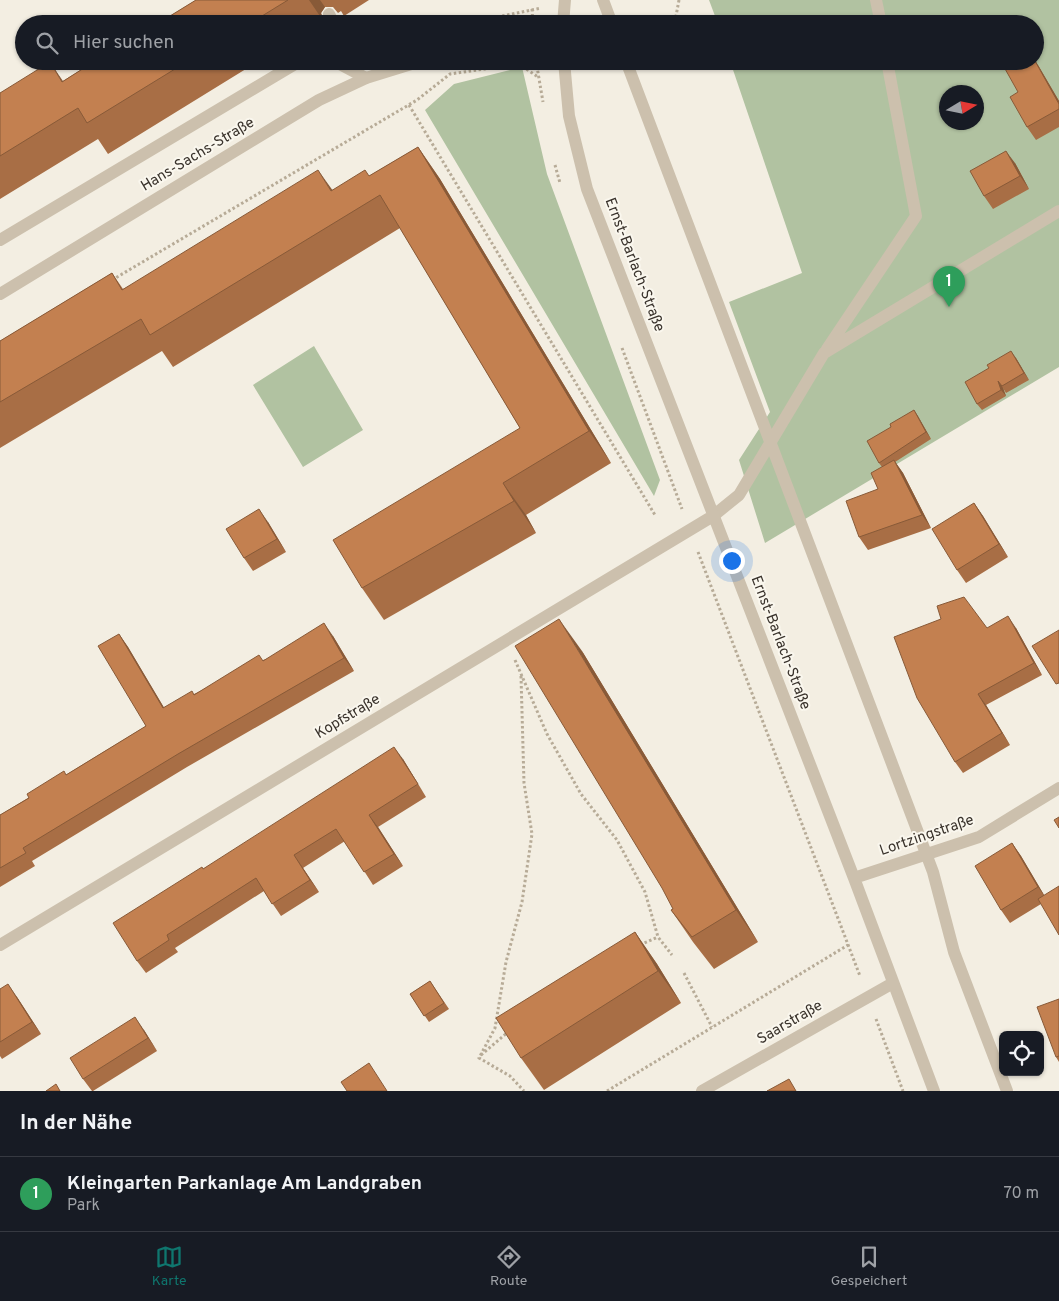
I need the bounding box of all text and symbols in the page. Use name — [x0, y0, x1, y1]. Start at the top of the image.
search box — [15, 15, 1044, 70]
icon: search — [33, 29, 61, 57]
text: Hier suchen — [73, 31, 174, 55]
north arrow — [939, 85, 984, 130]
street label: Hans-Sachs-Straße — [138, 114, 258, 196]
street label: Ernst-Barlach-Straße — [600, 195, 668, 335]
pin: 1 — [933, 266, 965, 307]
your location — [719, 548, 745, 574]
street label: Ernst-Barlach-Straße — [746, 573, 814, 713]
street label: Kopfstraße — [312, 690, 384, 744]
street label: Lortzingstraße — [877, 811, 977, 861]
street label: Saarstraße — [754, 997, 826, 1049]
map controls — [999, 1031, 1044, 1076]
button: locate — [999, 1031, 1044, 1076]
text: In der Nähe — [20, 1110, 132, 1137]
text: Kleingarten Parkanlage Am Landgraben — [67, 1172, 422, 1196]
text: 1 — [33, 1184, 39, 1204]
text: 70 m — [1004, 1184, 1039, 1204]
text: Park — [67, 1196, 100, 1216]
tab: Karte — [152, 1243, 187, 1290]
tab: Route — [490, 1243, 527, 1290]
tab: Gespeichert — [831, 1243, 907, 1290]

